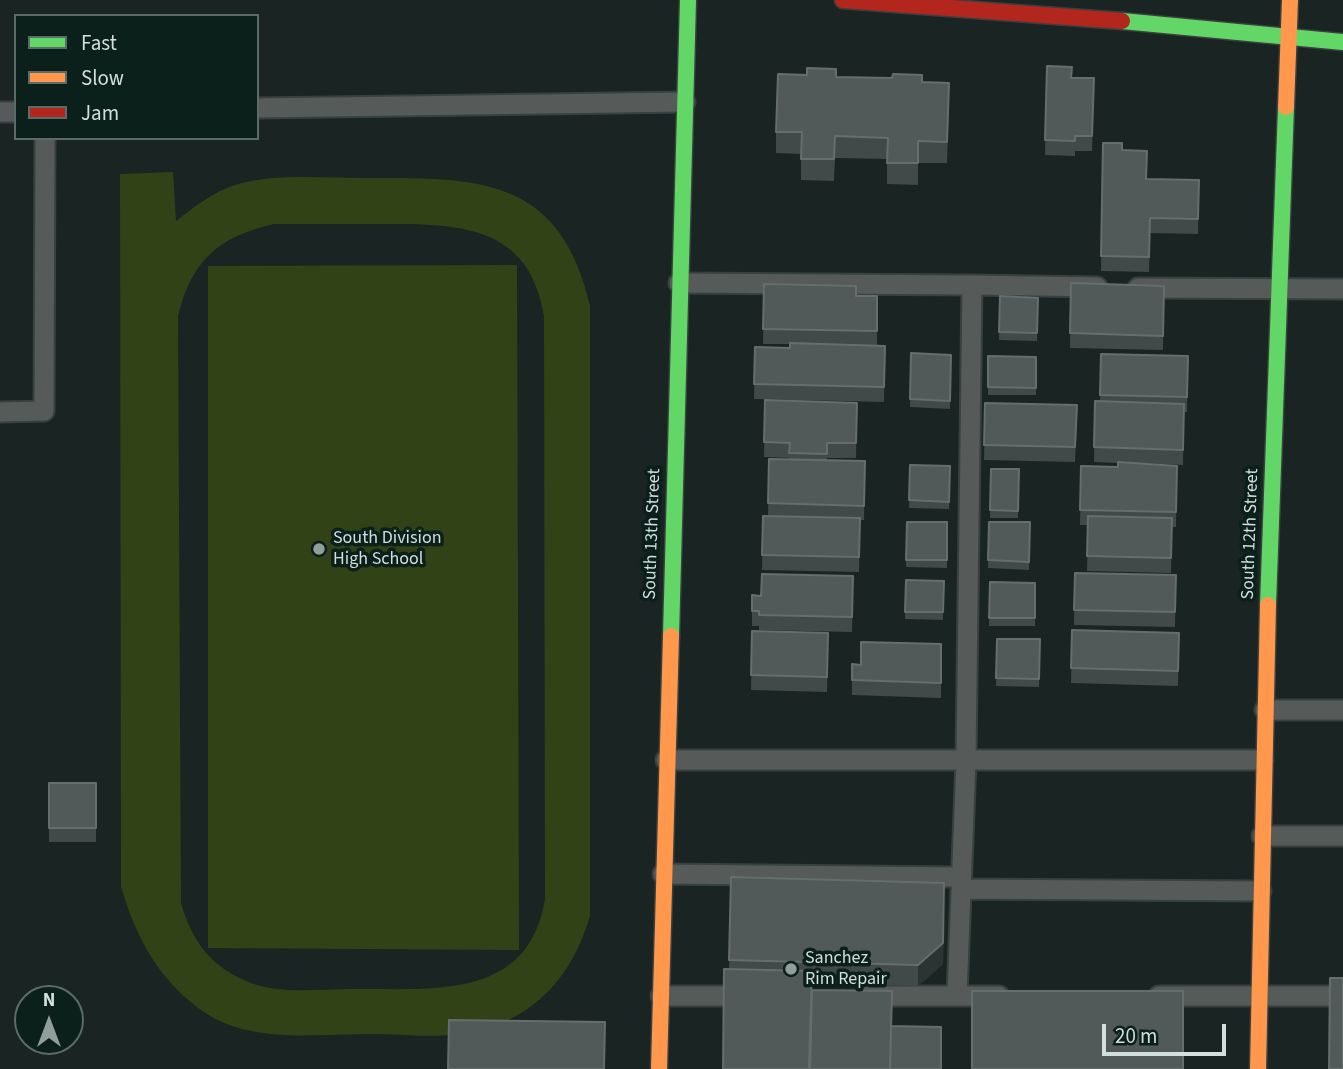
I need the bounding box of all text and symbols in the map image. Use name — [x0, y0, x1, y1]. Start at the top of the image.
legend — [14, 14, 259, 140]
text: Fast — [81, 28, 117, 58]
text: Slow — [81, 63, 124, 93]
text: Jam — [81, 98, 119, 128]
street label: South 13th Street — [640, 468, 666, 600]
street label: South 12th Street — [1238, 468, 1264, 600]
place label: South Division High School — [333, 528, 442, 570]
marker: South Division High School — [311, 541, 327, 557]
place label: Sanchez Rim Repair — [805, 948, 887, 990]
marker: Sanchez Rim Repair — [783, 961, 799, 977]
north arrow — [14, 985, 84, 1055]
text: N — [43, 987, 55, 1014]
scale bar — [1105, 1010, 1229, 1054]
text: 20 m — [1115, 1021, 1157, 1051]

